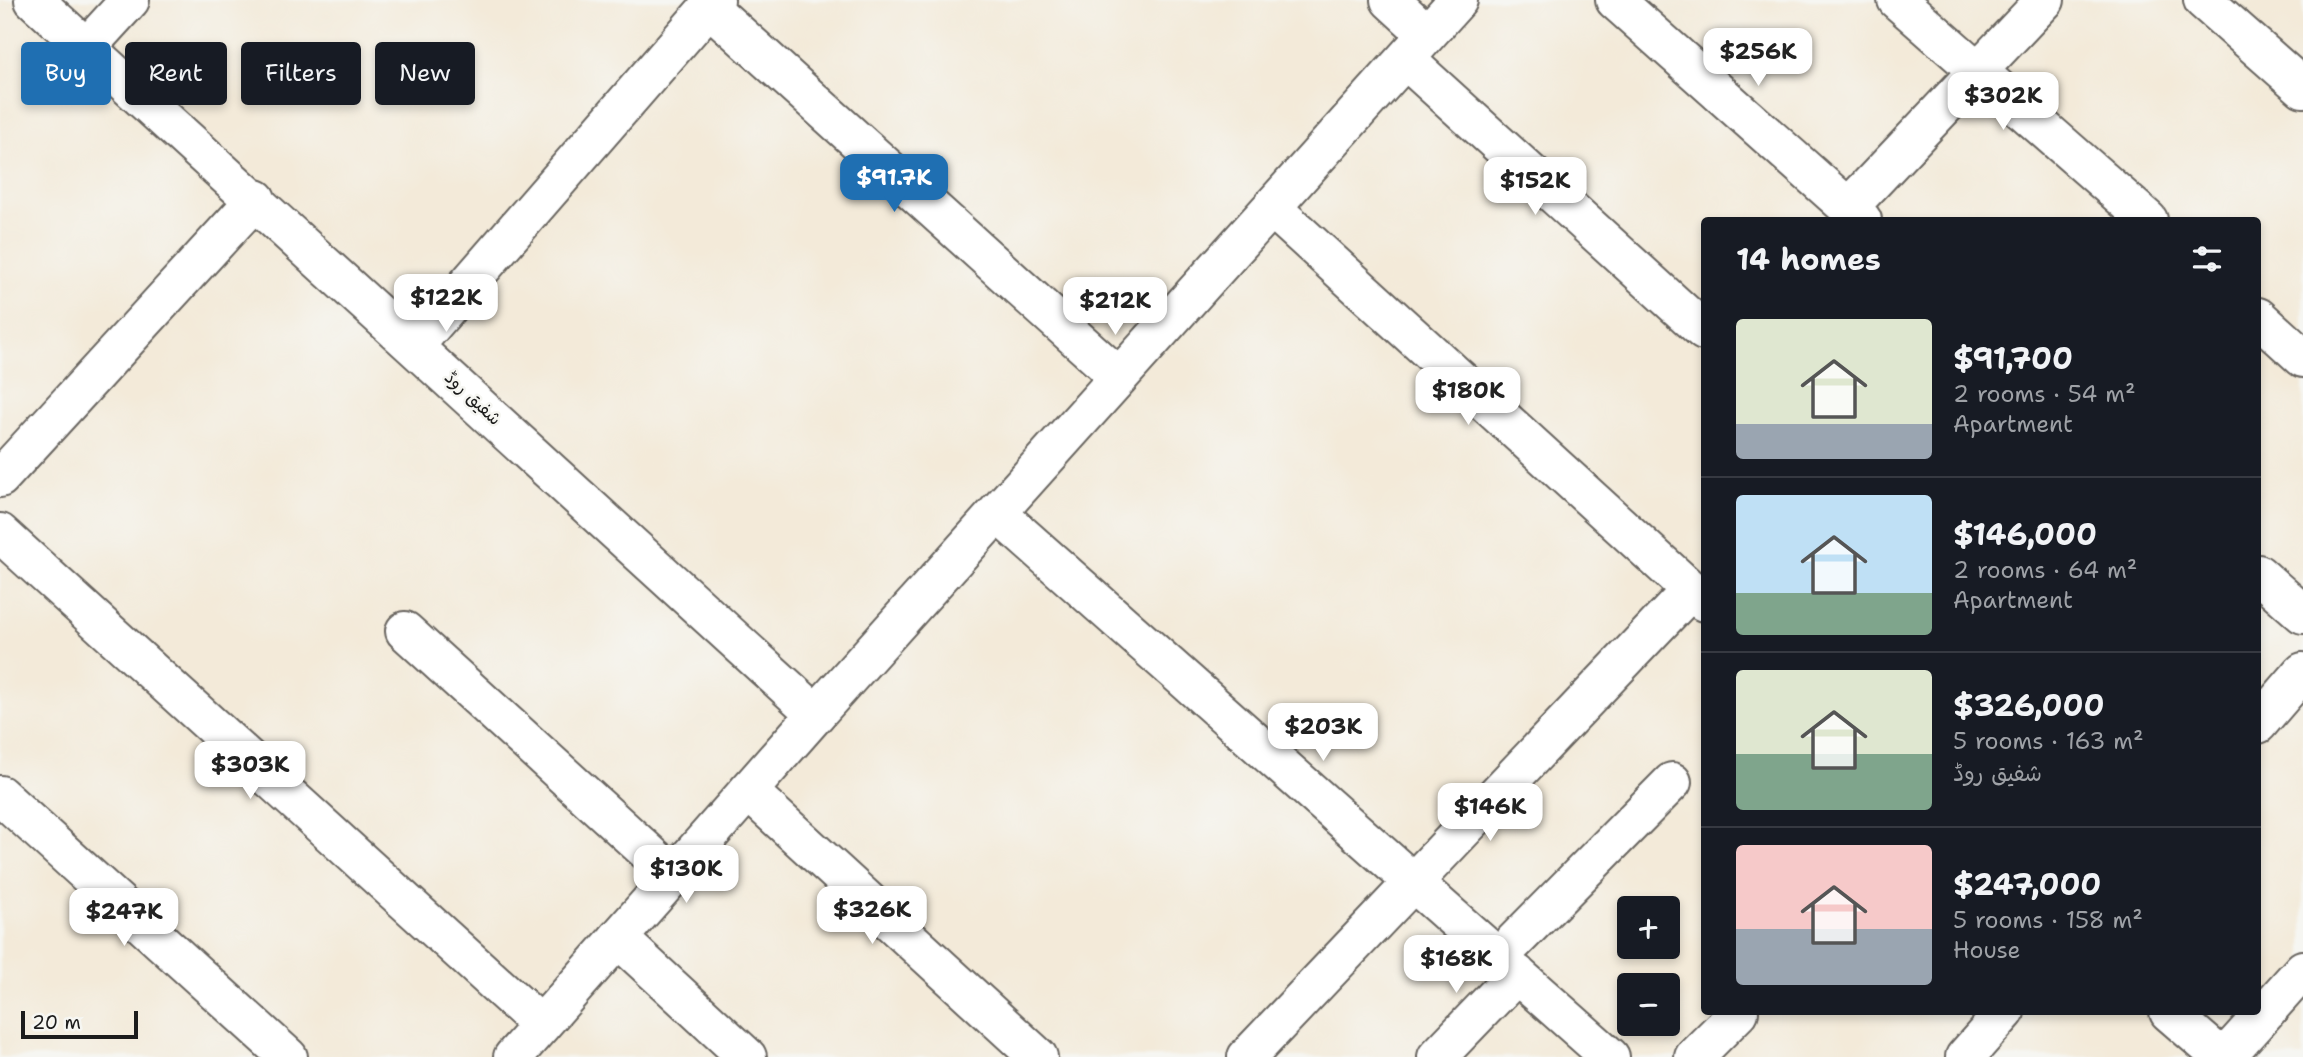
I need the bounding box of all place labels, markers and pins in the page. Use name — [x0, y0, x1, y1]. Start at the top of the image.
pin: $256K — [1709, 28, 1807, 88]
pin: $302K — [1954, 72, 2052, 132]
pin: $91.7K — [837, 154, 951, 214]
pin: $152K — [1486, 158, 1584, 217]
pin: $122K — [397, 274, 495, 334]
pin: $212K — [1066, 278, 1164, 337]
pin: $180K — [1419, 368, 1517, 427]
pin: $203K — [1274, 704, 1372, 763]
pin: $303K — [201, 742, 299, 801]
pin: $146K — [1441, 784, 1539, 843]
pin: $130K — [637, 846, 735, 905]
pin: $326K — [823, 886, 921, 946]
pin: $247K — [75, 888, 173, 948]
pin: $168K — [1407, 936, 1505, 995]

